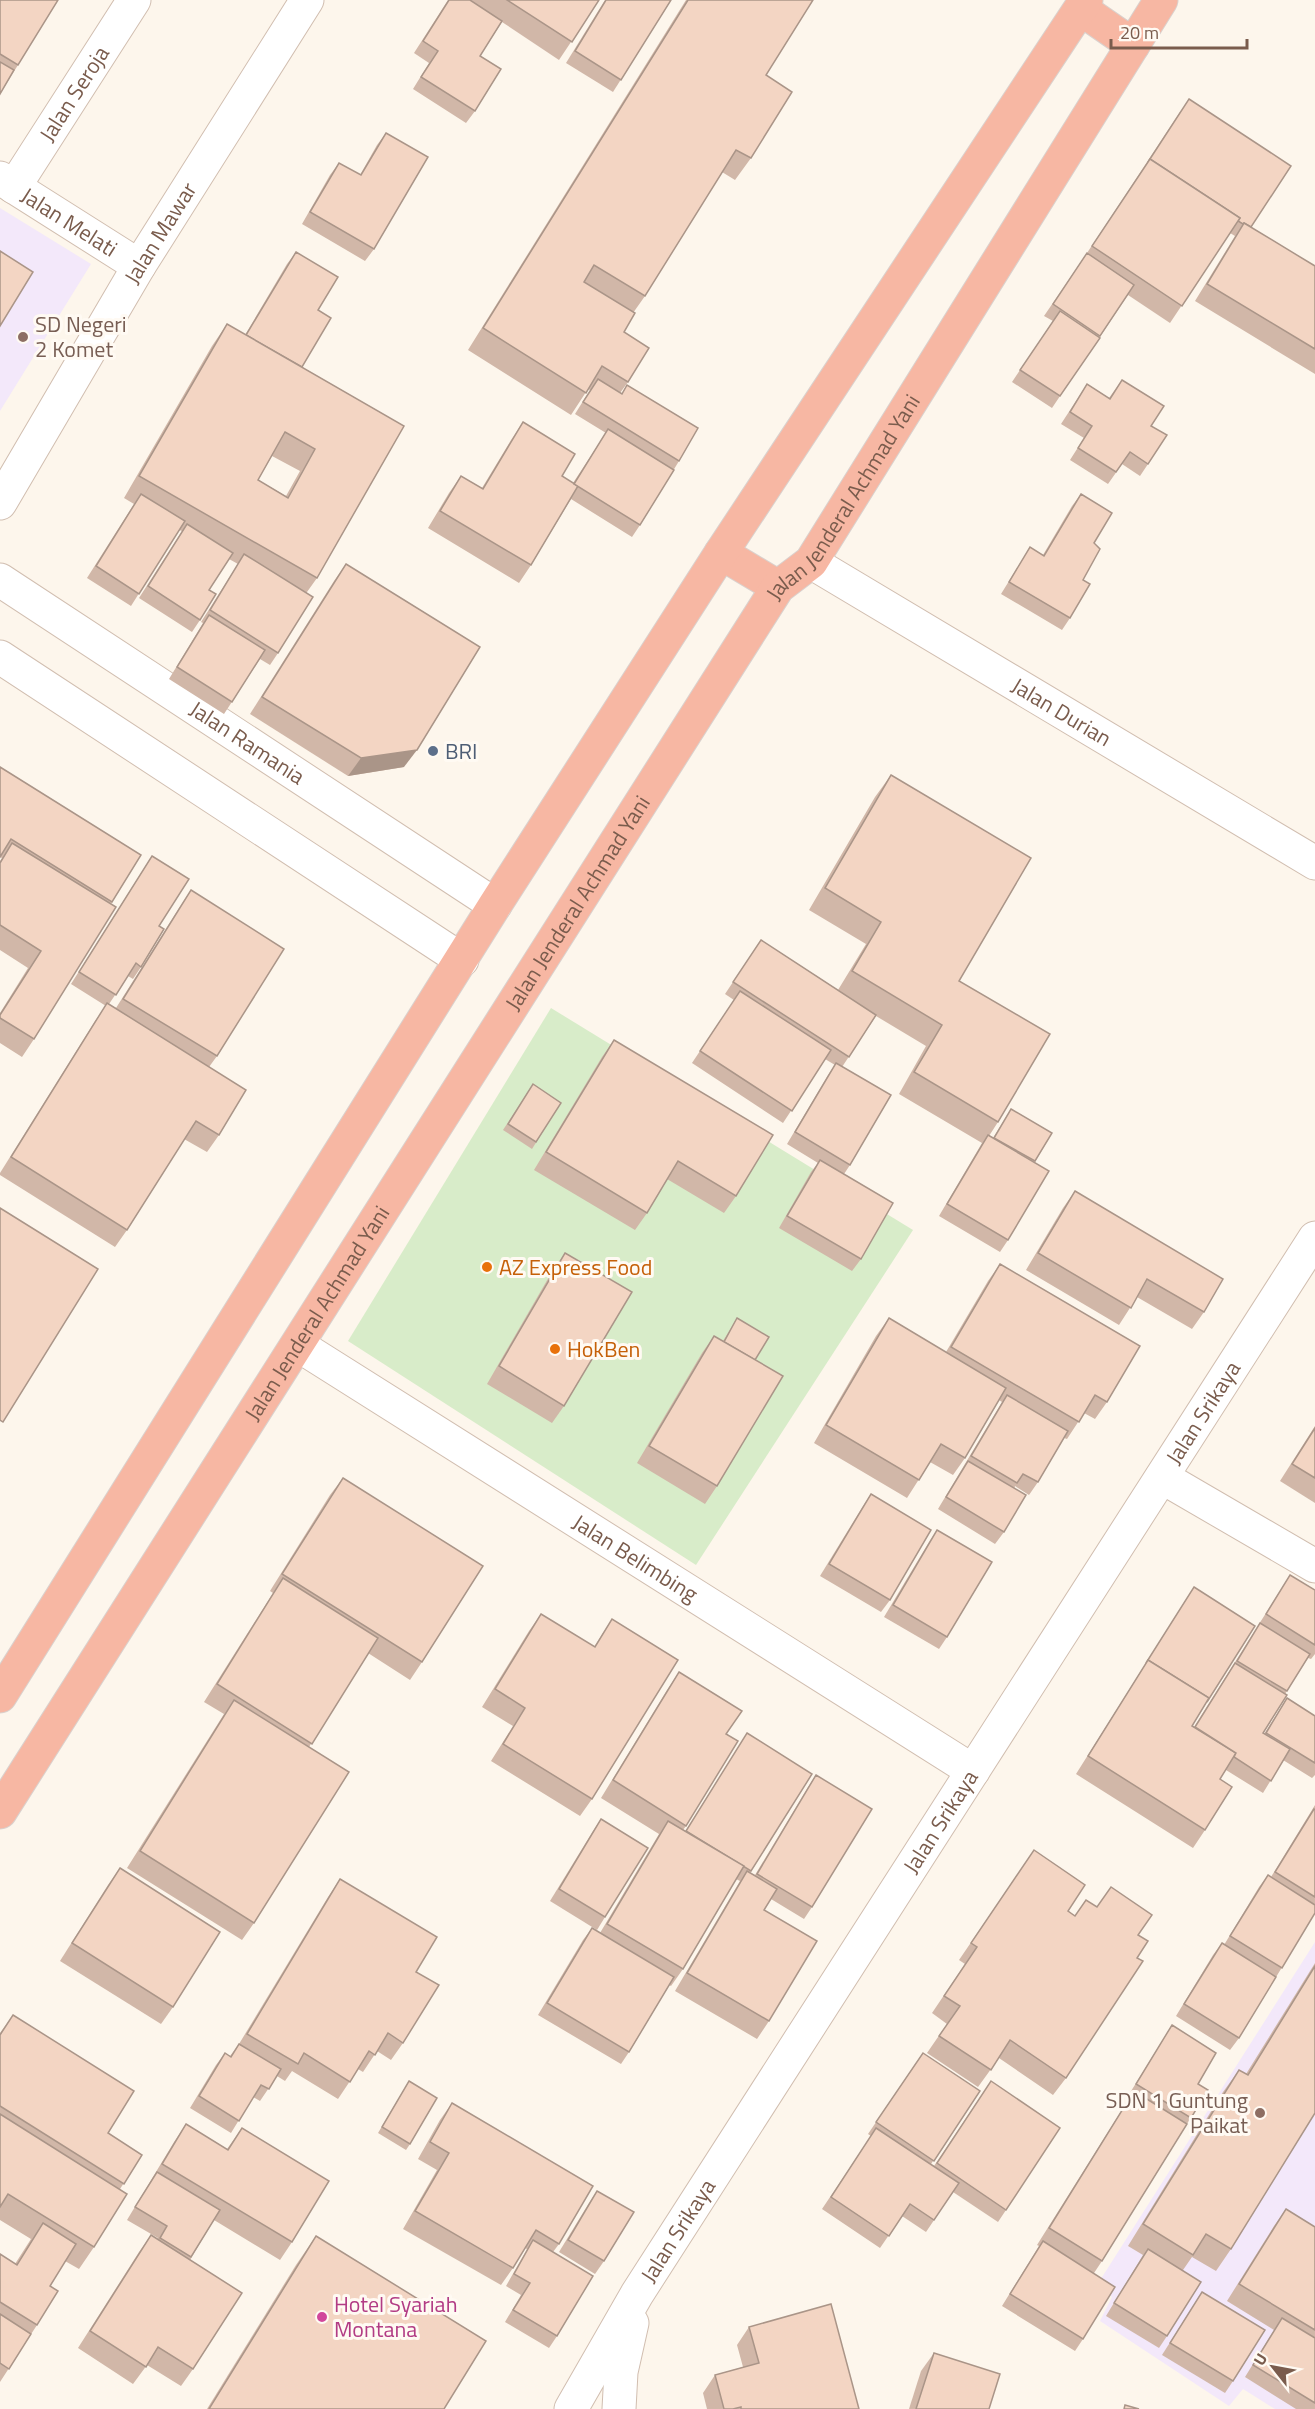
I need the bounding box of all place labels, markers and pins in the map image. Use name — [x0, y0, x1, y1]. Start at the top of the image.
place label: SD Negeri 2 Komet — [35, 307, 127, 366]
marker: SD Negeri 2 Komet — [16, 330, 30, 344]
place label: BRI — [445, 734, 478, 768]
marker: BRI — [426, 744, 440, 758]
place label: AZ Express Food — [499, 1250, 652, 1284]
marker: AZ Express Food — [480, 1260, 494, 1274]
place label: HokBen — [567, 1332, 640, 1366]
marker: HokBen — [548, 1342, 562, 1356]
place label: SDN 1 Guntung Paikat — [1106, 2083, 1248, 2142]
marker: SDN 1 Guntung Paikat — [1253, 2106, 1267, 2120]
place label: Hotel Syariah Montana — [334, 2287, 457, 2346]
marker: Hotel Syariah Montana — [315, 2310, 329, 2324]

